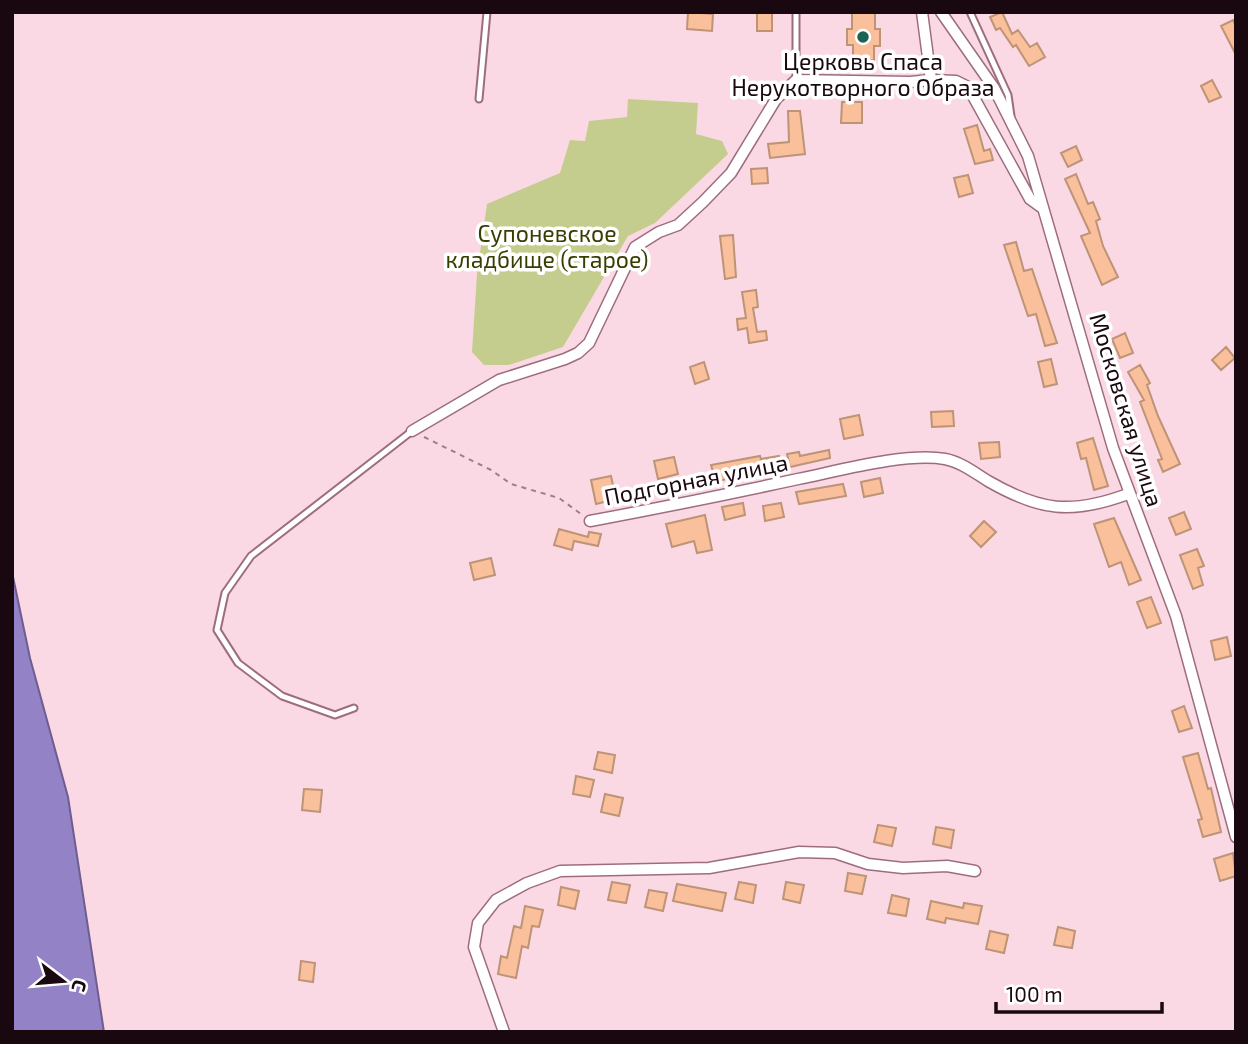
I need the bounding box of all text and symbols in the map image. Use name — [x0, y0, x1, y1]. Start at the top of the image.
marker: Церковь Спаса Нерукотворного Образа — [855, 29, 871, 45]
place label: Церковь Спаса Нерукотворного Образа — [731, 47, 995, 102]
park label: Супоневское кладбище (старое) — [446, 219, 648, 273]
street label: Московская улица — [1083, 310, 1170, 510]
street label: Подгорная улица — [602, 447, 790, 512]
north arrow — [28, 946, 98, 1016]
scale bar — [996, 970, 1162, 1014]
text: С — [67, 977, 92, 994]
text: 100 m — [1006, 981, 1063, 1006]

